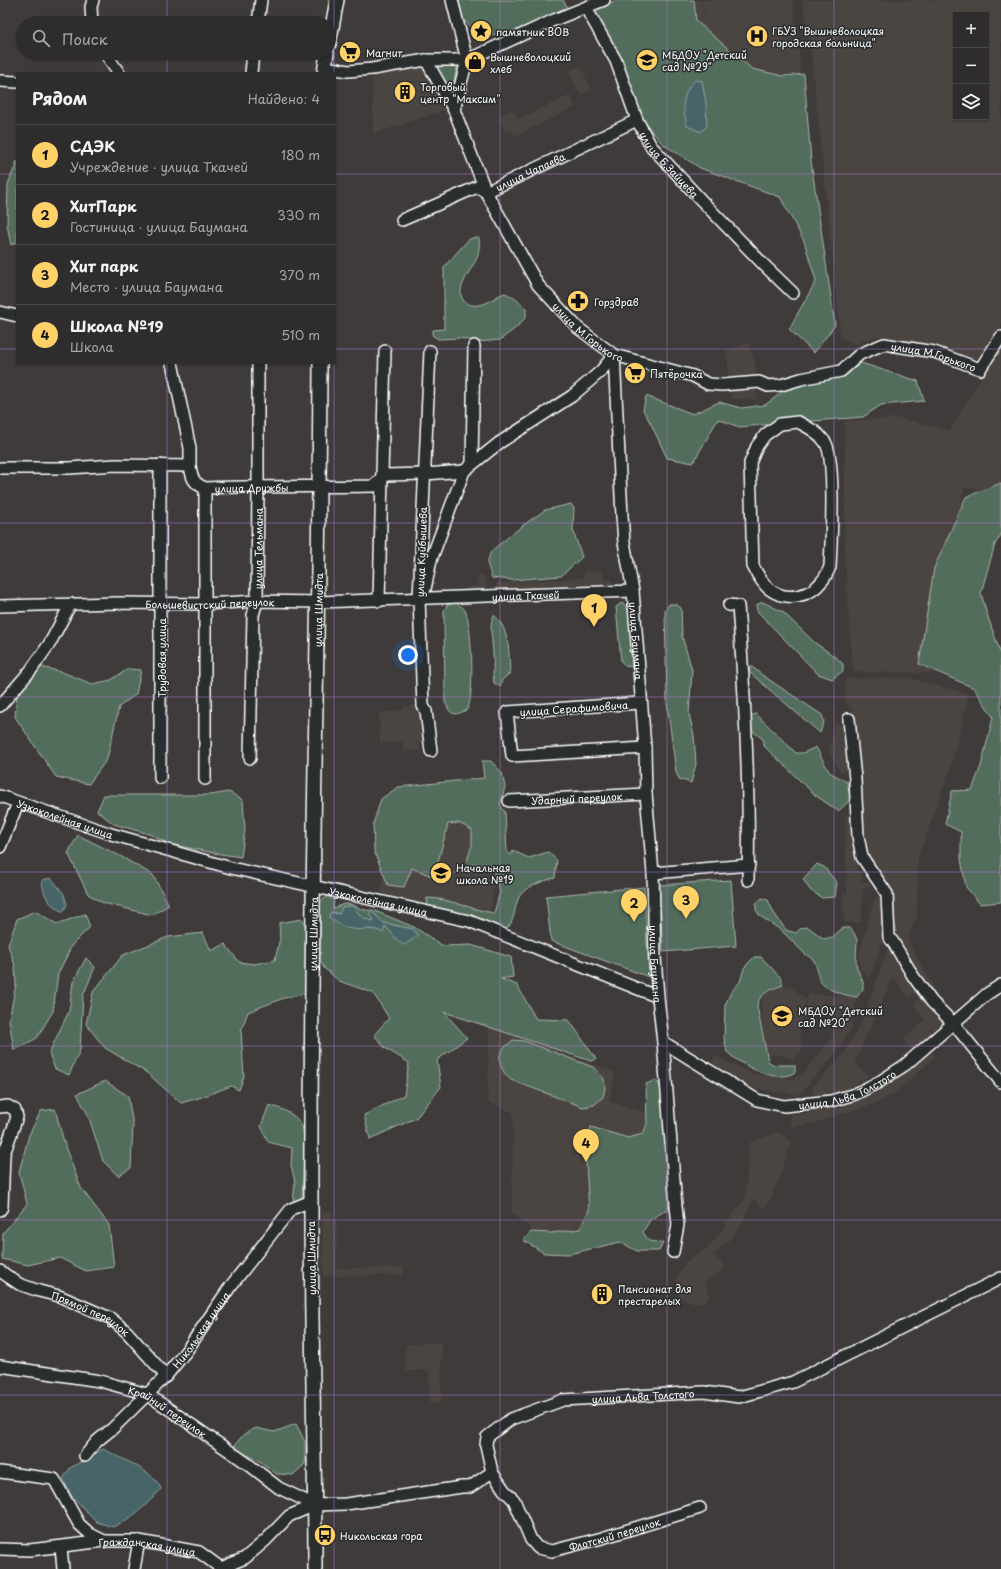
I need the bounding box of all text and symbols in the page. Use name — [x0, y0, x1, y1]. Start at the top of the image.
map controls — [953, 12, 989, 120]
button: + — [953, 12, 989, 48]
search box — [16, 16, 336, 60]
place icon: памятник ВОВ — [468, 18, 494, 44]
hospital icon: ГБУЗ "Вышневолоцкая городская больница" — [744, 23, 770, 49]
place label: ГБУЗ "Вышневолоцкая городская больница" — [772, 23, 884, 50]
place label: памятник ВОВ — [496, 24, 569, 39]
icon: search — [30, 27, 52, 49]
text: Поиск — [62, 27, 108, 50]
supermarket icon: Магнит — [337, 39, 363, 65]
place label: Магнит — [366, 45, 404, 60]
school or university icon: МБДОУ "Детский сад №29" — [634, 47, 660, 73]
place label: МБДОУ "Детский сад №29" — [662, 47, 747, 74]
button: − — [953, 48, 989, 84]
shop icon: Вышневолоцкий хлеб — [462, 49, 488, 75]
place label: Вышневолоцкий хлеб — [490, 49, 571, 76]
building icon: Торговый центр "Максим" — [392, 79, 418, 105]
place label: Торговый центр "Максим" — [420, 79, 501, 106]
button: layers — [953, 84, 989, 120]
text: Рядом — [32, 85, 87, 111]
text: Найдено: 4 — [248, 89, 320, 108]
street label: улица Б.Зайцева — [637, 128, 703, 201]
text: СДЭК — [70, 134, 115, 157]
text: 1 — [42, 145, 48, 164]
text: 180 m — [281, 145, 320, 164]
street label: улица Чапаева — [493, 148, 568, 194]
text: Учреждение · улица Ткачей — [70, 157, 248, 176]
text: ХитПарк — [70, 194, 137, 217]
text: 2 — [40, 205, 50, 224]
text: 330 m — [277, 205, 320, 224]
text: Гостиница · улица Баумана — [70, 217, 248, 236]
text: Хит парк — [70, 254, 138, 277]
text: 3 — [41, 265, 49, 284]
text: 370 m — [279, 265, 320, 284]
text: Место · улица Баумана — [70, 277, 223, 296]
pharmacy icon: Горздрав — [565, 288, 591, 314]
place label: Горздрав — [594, 294, 639, 309]
street label: улица М.Горького — [550, 298, 625, 365]
text: Школа №19 — [70, 314, 163, 337]
text: 4 — [41, 325, 49, 344]
text: 510 m — [281, 325, 320, 344]
text: Школа — [70, 337, 114, 356]
street label: улица М.Горького — [890, 338, 979, 375]
supermarket icon: Пятёрочка — [622, 360, 648, 386]
place label: Пятёрочка — [650, 366, 704, 381]
street label: улица Дружбы — [214, 479, 288, 495]
street label: улица Куйбышева — [412, 506, 430, 597]
street label: улица Тельмана — [250, 507, 265, 589]
street label: улица Шмидта — [309, 572, 326, 647]
street label: улица Ткачей — [492, 586, 560, 603]
street label: Большевистский переулок — [145, 593, 275, 612]
pin: 1 — [581, 594, 607, 627]
street label: улица Баумана — [626, 601, 647, 681]
street label: Трудовая улица — [154, 618, 170, 698]
your location — [398, 645, 418, 665]
street label: улица Серафимовича — [519, 697, 630, 719]
street label: Ударный переулок — [531, 788, 623, 807]
street label: Узкоколейная улица — [15, 795, 116, 842]
school or university icon: Начальная школа №19 — [428, 860, 454, 886]
place label: Начальная школа №19 — [456, 860, 514, 887]
street label: Узкоколейная улица — [328, 883, 430, 919]
pin: 3 — [673, 886, 699, 919]
pin: 2 — [621, 889, 647, 922]
street label: улица Шмидта — [305, 896, 320, 971]
street label: улица Баумана — [647, 925, 666, 1005]
school or university icon: МБДОУ "Детский сад №20" — [769, 1003, 795, 1029]
place label: МБДОУ "Детский сад №20" — [798, 1003, 883, 1030]
street label: улица Льва Толстого — [798, 1066, 899, 1112]
pin: 4 — [573, 1129, 599, 1162]
street label: улица Шмидта — [303, 1220, 319, 1295]
building icon: Пансионат для престарелых — [589, 1281, 615, 1307]
place label: Пансионат для престарелых — [618, 1281, 692, 1308]
street label: Прямой переулок — [50, 1287, 133, 1339]
street label: Никольская улица — [168, 1288, 233, 1371]
street label: Крайний переулок — [126, 1382, 210, 1441]
street label: улица Льва Толстого — [591, 1385, 695, 1406]
street label: Флотский переулок — [567, 1513, 662, 1554]
bus stop icon: Никольская гора — [312, 1522, 338, 1548]
place label: Никольская гора — [340, 1528, 423, 1543]
street label: Гражданская улица — [98, 1534, 198, 1559]

